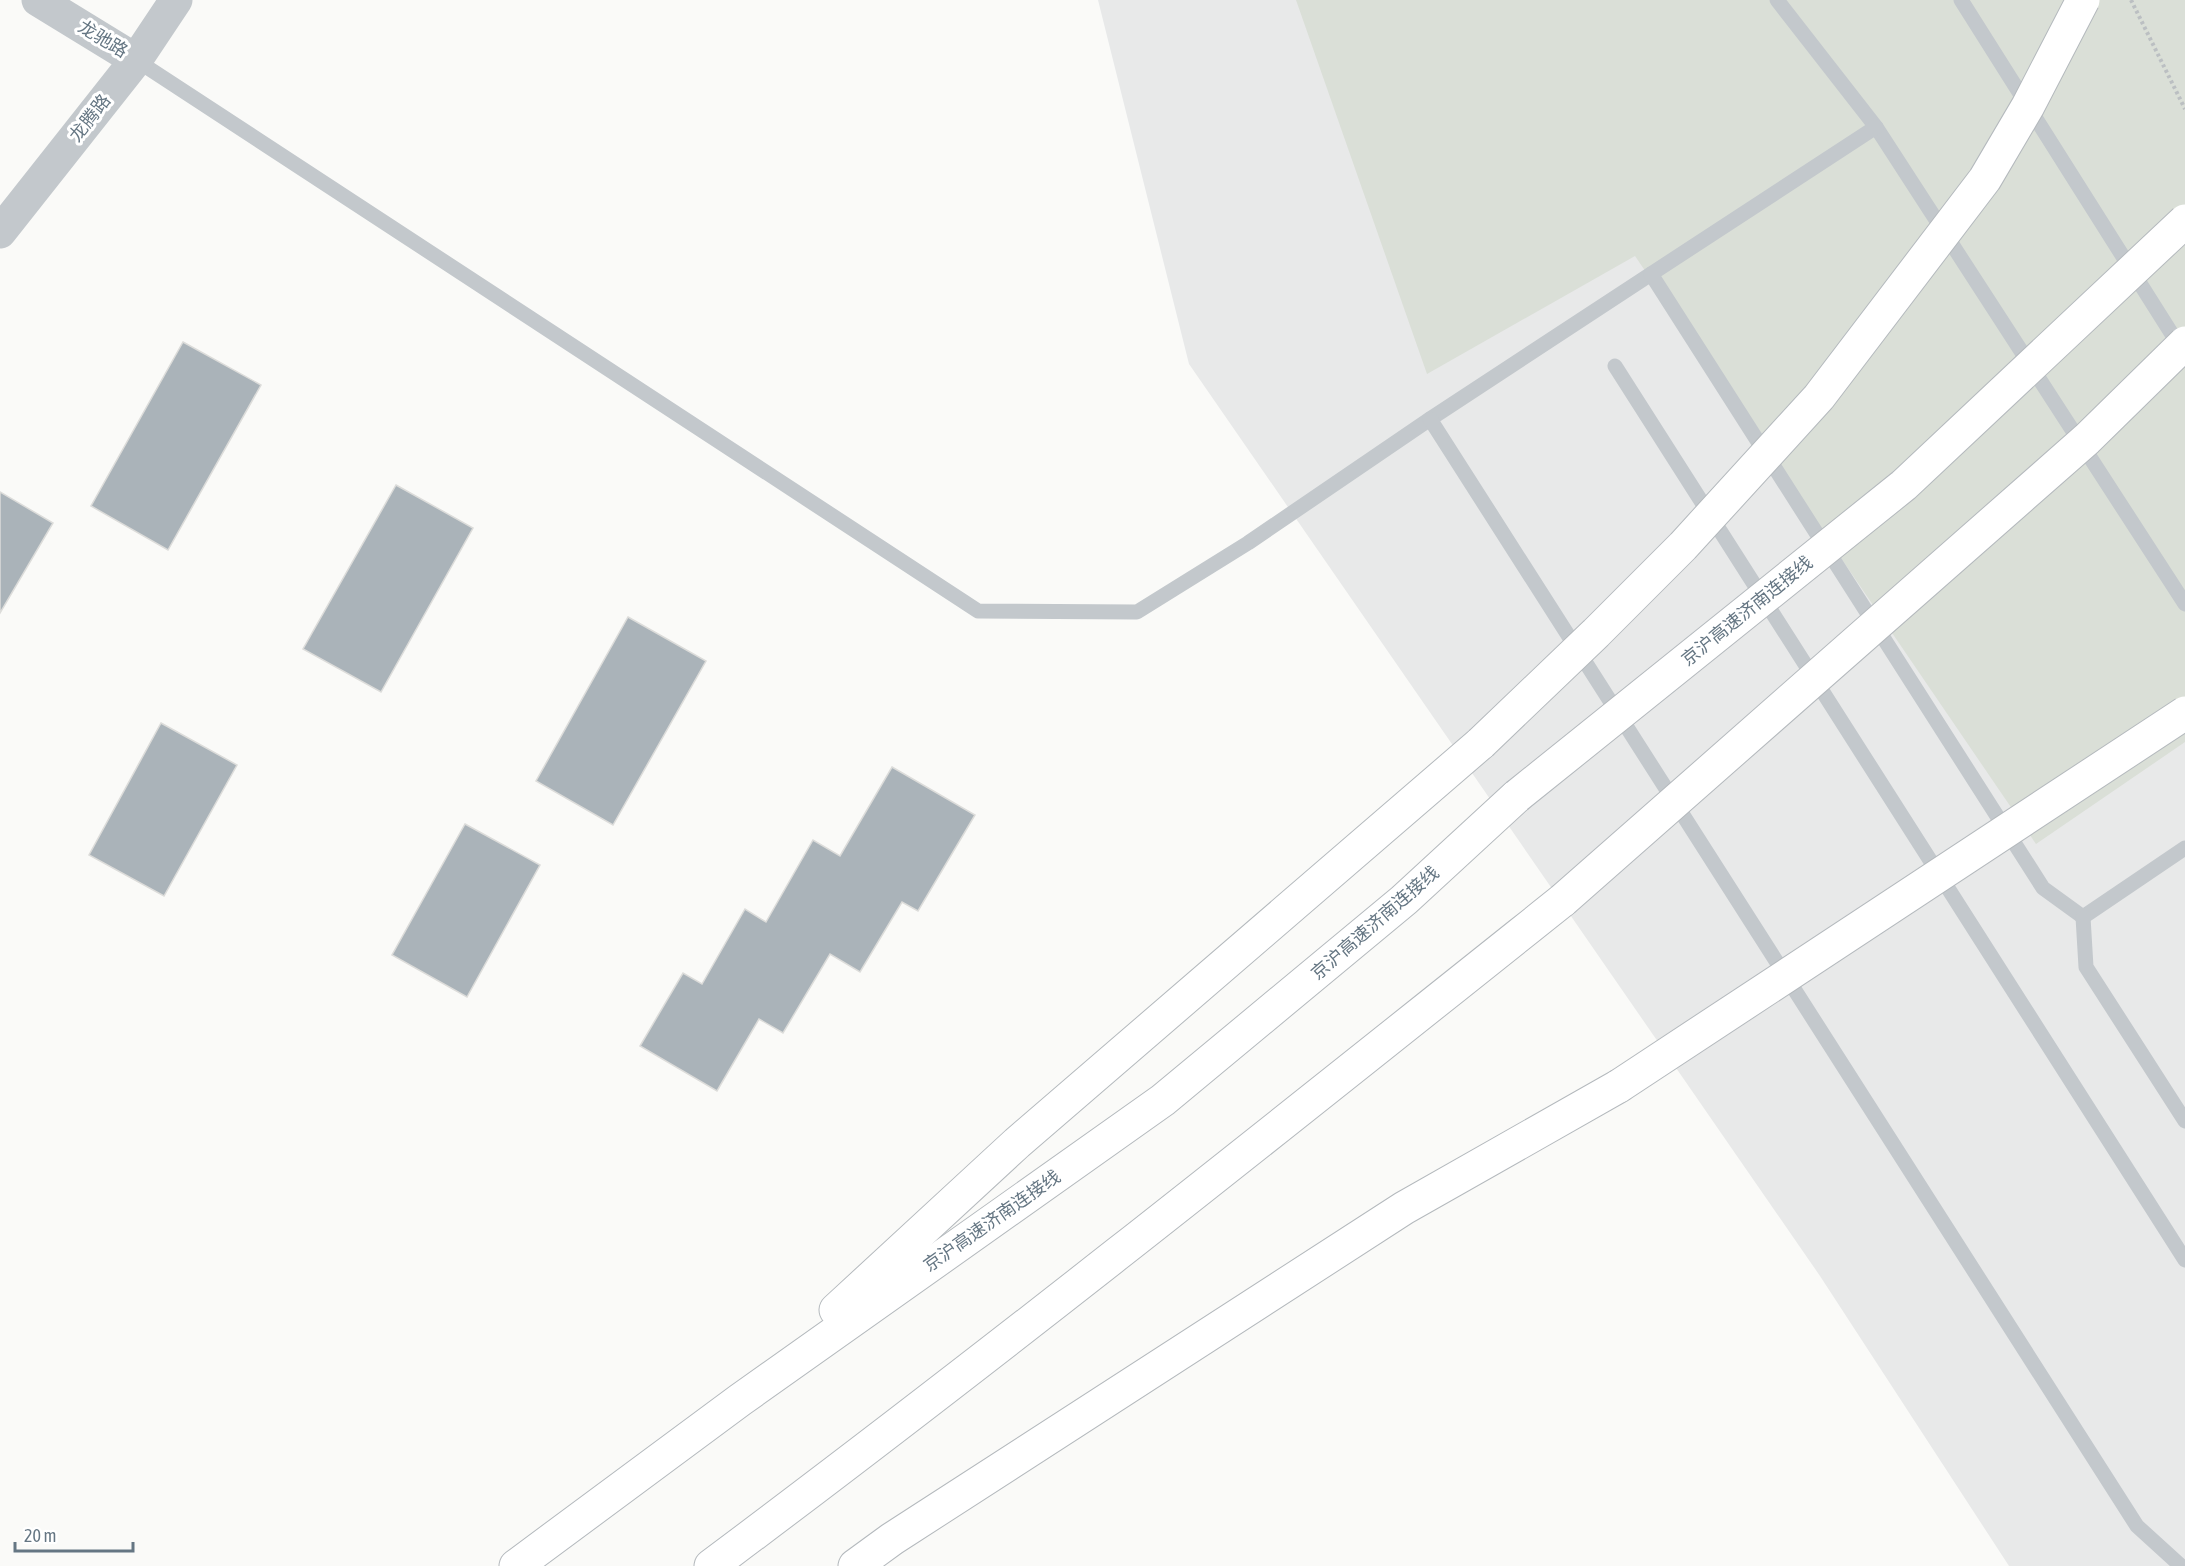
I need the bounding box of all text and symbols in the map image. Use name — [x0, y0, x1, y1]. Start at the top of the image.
street label: 龙驰路 — [75, 16, 132, 61]
street label: 龙腾路 — [65, 90, 115, 145]
street label: 京沪高速济南连接线 — [1677, 551, 1816, 670]
street label: 京沪高速济南连接线 — [1307, 862, 1443, 984]
street label: 京沪高速济南连接线 — [919, 1166, 1064, 1276]
scale bar — [15, 1515, 134, 1553]
text: 20 m — [24, 1525, 56, 1546]

